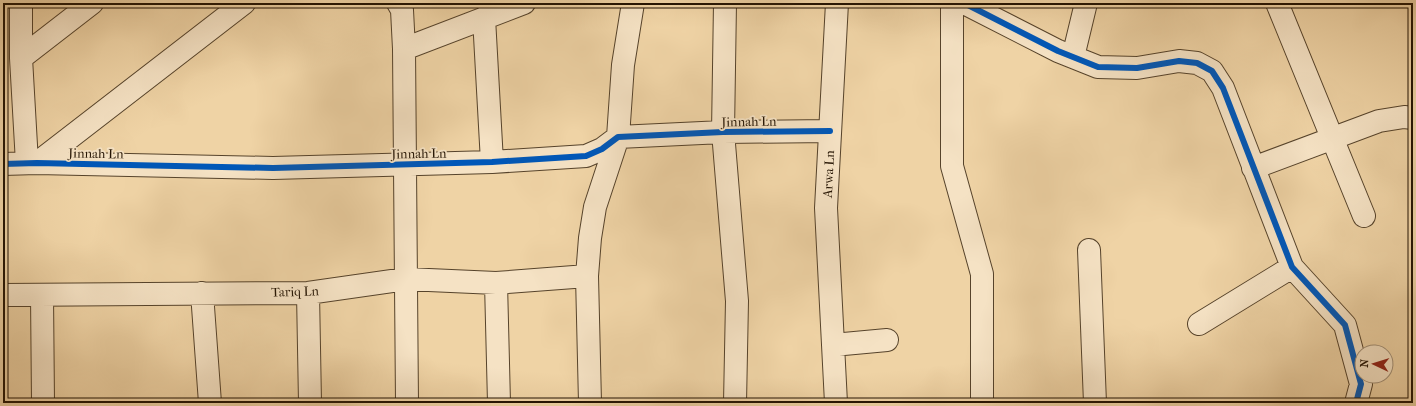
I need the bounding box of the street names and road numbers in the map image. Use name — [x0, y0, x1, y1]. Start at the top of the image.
street label: Jinnah Ln — [720, 114, 777, 129]
street label: Jinnah Ln — [67, 146, 124, 161]
street label: Jinnah Ln — [390, 146, 447, 161]
street label: Arwa Ln — [820, 149, 837, 199]
street label: Tariq Ln — [271, 283, 320, 300]

